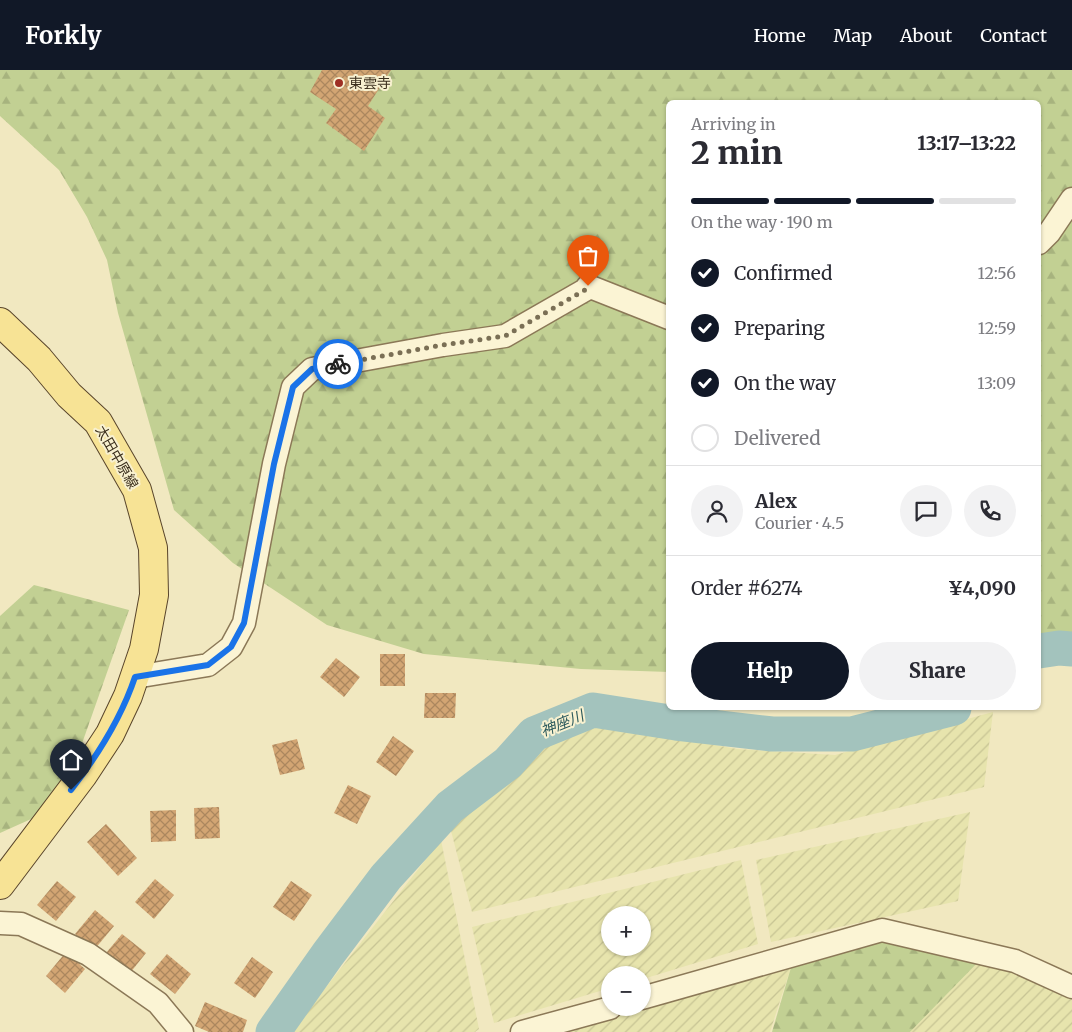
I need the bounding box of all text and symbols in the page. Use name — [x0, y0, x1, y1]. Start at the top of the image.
text: Forkly — [25, 20, 101, 51]
text: Home — [754, 24, 806, 47]
text: Map — [834, 24, 872, 47]
text: About — [900, 24, 952, 47]
text: Contact — [980, 24, 1047, 47]
place label: 東雲寺 — [349, 74, 391, 92]
marker: 東雲寺 — [333, 77, 345, 89]
text: Arriving in — [691, 114, 776, 134]
text: 13:17–13:22 — [917, 131, 1016, 155]
text: 2 min — [691, 133, 783, 173]
text: On the way · 190 m — [691, 212, 833, 232]
pin — [567, 235, 609, 286]
icon: bag — [574, 242, 602, 270]
icon: check — [691, 259, 719, 287]
text: Confirmed — [734, 261, 832, 285]
text: 12:56 — [978, 263, 1016, 283]
icon: check — [691, 314, 719, 342]
text: Preparing — [734, 316, 825, 340]
text: 12:59 — [978, 318, 1016, 338]
courier — [313, 339, 363, 389]
icon: bike — [324, 350, 352, 378]
icon: check — [691, 369, 719, 397]
text: On the way — [734, 371, 836, 395]
text: 13:09 — [977, 373, 1016, 393]
street label: 太田中原線 — [92, 422, 142, 492]
text: Delivered — [734, 426, 821, 450]
button: person — [691, 485, 743, 537]
button: chat — [900, 485, 952, 537]
button: phone — [964, 485, 1016, 537]
text: Alex — [755, 489, 797, 513]
text: Courier · 4.5 — [755, 513, 844, 533]
text: Order #6274 — [691, 576, 802, 600]
text: ¥4,090 — [948, 576, 1016, 600]
button: Help — [691, 642, 849, 700]
button: Share — [859, 642, 1016, 700]
water label: 神座川 — [538, 705, 588, 740]
pin — [50, 739, 92, 790]
icon: home — [57, 746, 85, 774]
map controls — [601, 906, 651, 1016]
button: + — [601, 906, 651, 956]
button: − — [601, 966, 651, 1016]

